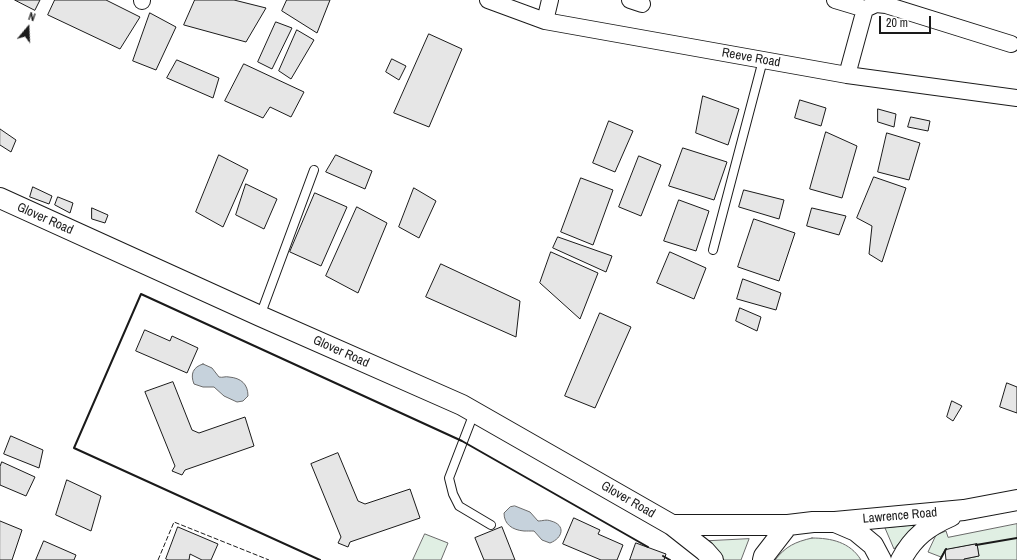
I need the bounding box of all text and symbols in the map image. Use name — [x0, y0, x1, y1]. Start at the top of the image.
north arrow — [8, 8, 48, 48]
scale bar — [881, 8, 933, 34]
text: N — [27, 9, 37, 24]
text: 20 m — [886, 15, 908, 31]
street label: Reeve Road — [720, 45, 782, 71]
street label: Glover Road — [14, 200, 76, 238]
street label: Glover Road — [310, 333, 372, 371]
street label: Glover Road — [598, 478, 658, 522]
street label: Lawrence Road — [862, 505, 938, 527]

